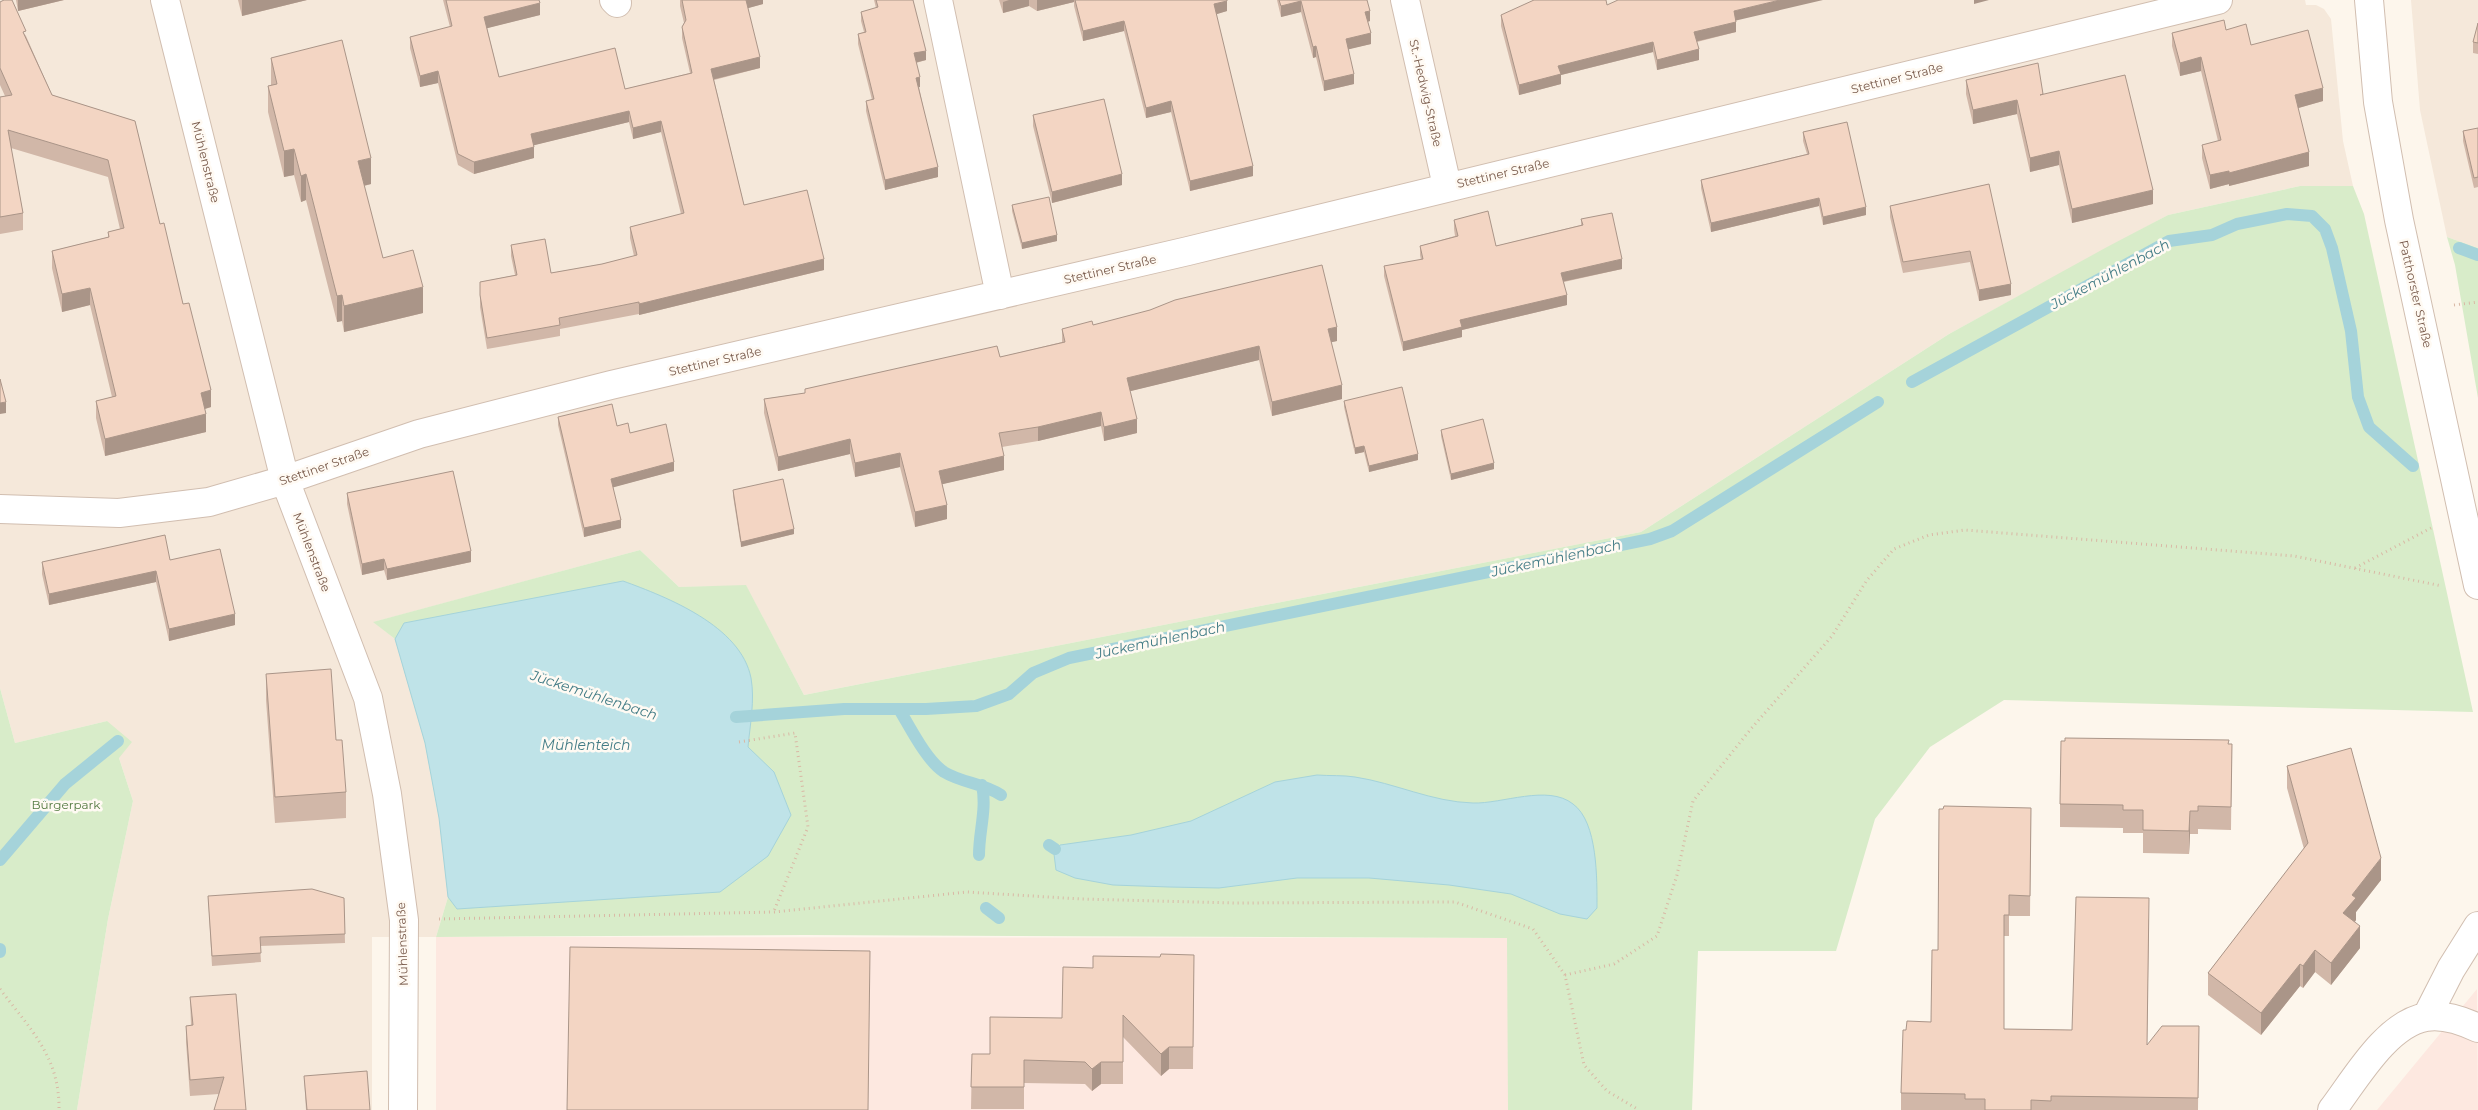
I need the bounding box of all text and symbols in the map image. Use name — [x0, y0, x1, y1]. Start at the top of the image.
street label: St.-Hedwig-Straße — [1406, 38, 1446, 148]
street label: Stettiner Straße — [1849, 59, 1945, 97]
street label: Mühlenstraße — [189, 120, 223, 204]
street label: Stettiner Straße — [1455, 155, 1551, 191]
water label: Jückemühlenbach — [2047, 235, 2173, 313]
street label: Patthorster Straße — [2396, 239, 2436, 349]
street label: Stettiner Straße — [1062, 251, 1158, 287]
street label: Stettiner Straße — [667, 343, 763, 379]
street label: Stettiner Straße — [277, 444, 371, 488]
street label: Mühlenstraße — [290, 510, 334, 594]
water label: Jückemühlenbach — [1489, 535, 1622, 581]
water label: Jückemühlenbach — [1093, 617, 1226, 663]
water label: Jückemühlenbach — [527, 666, 660, 724]
water label: Mühlenteich — [542, 736, 630, 754]
park label: Bürgerpark — [31, 797, 101, 812]
street label: Mühlenstraße — [393, 902, 411, 986]

